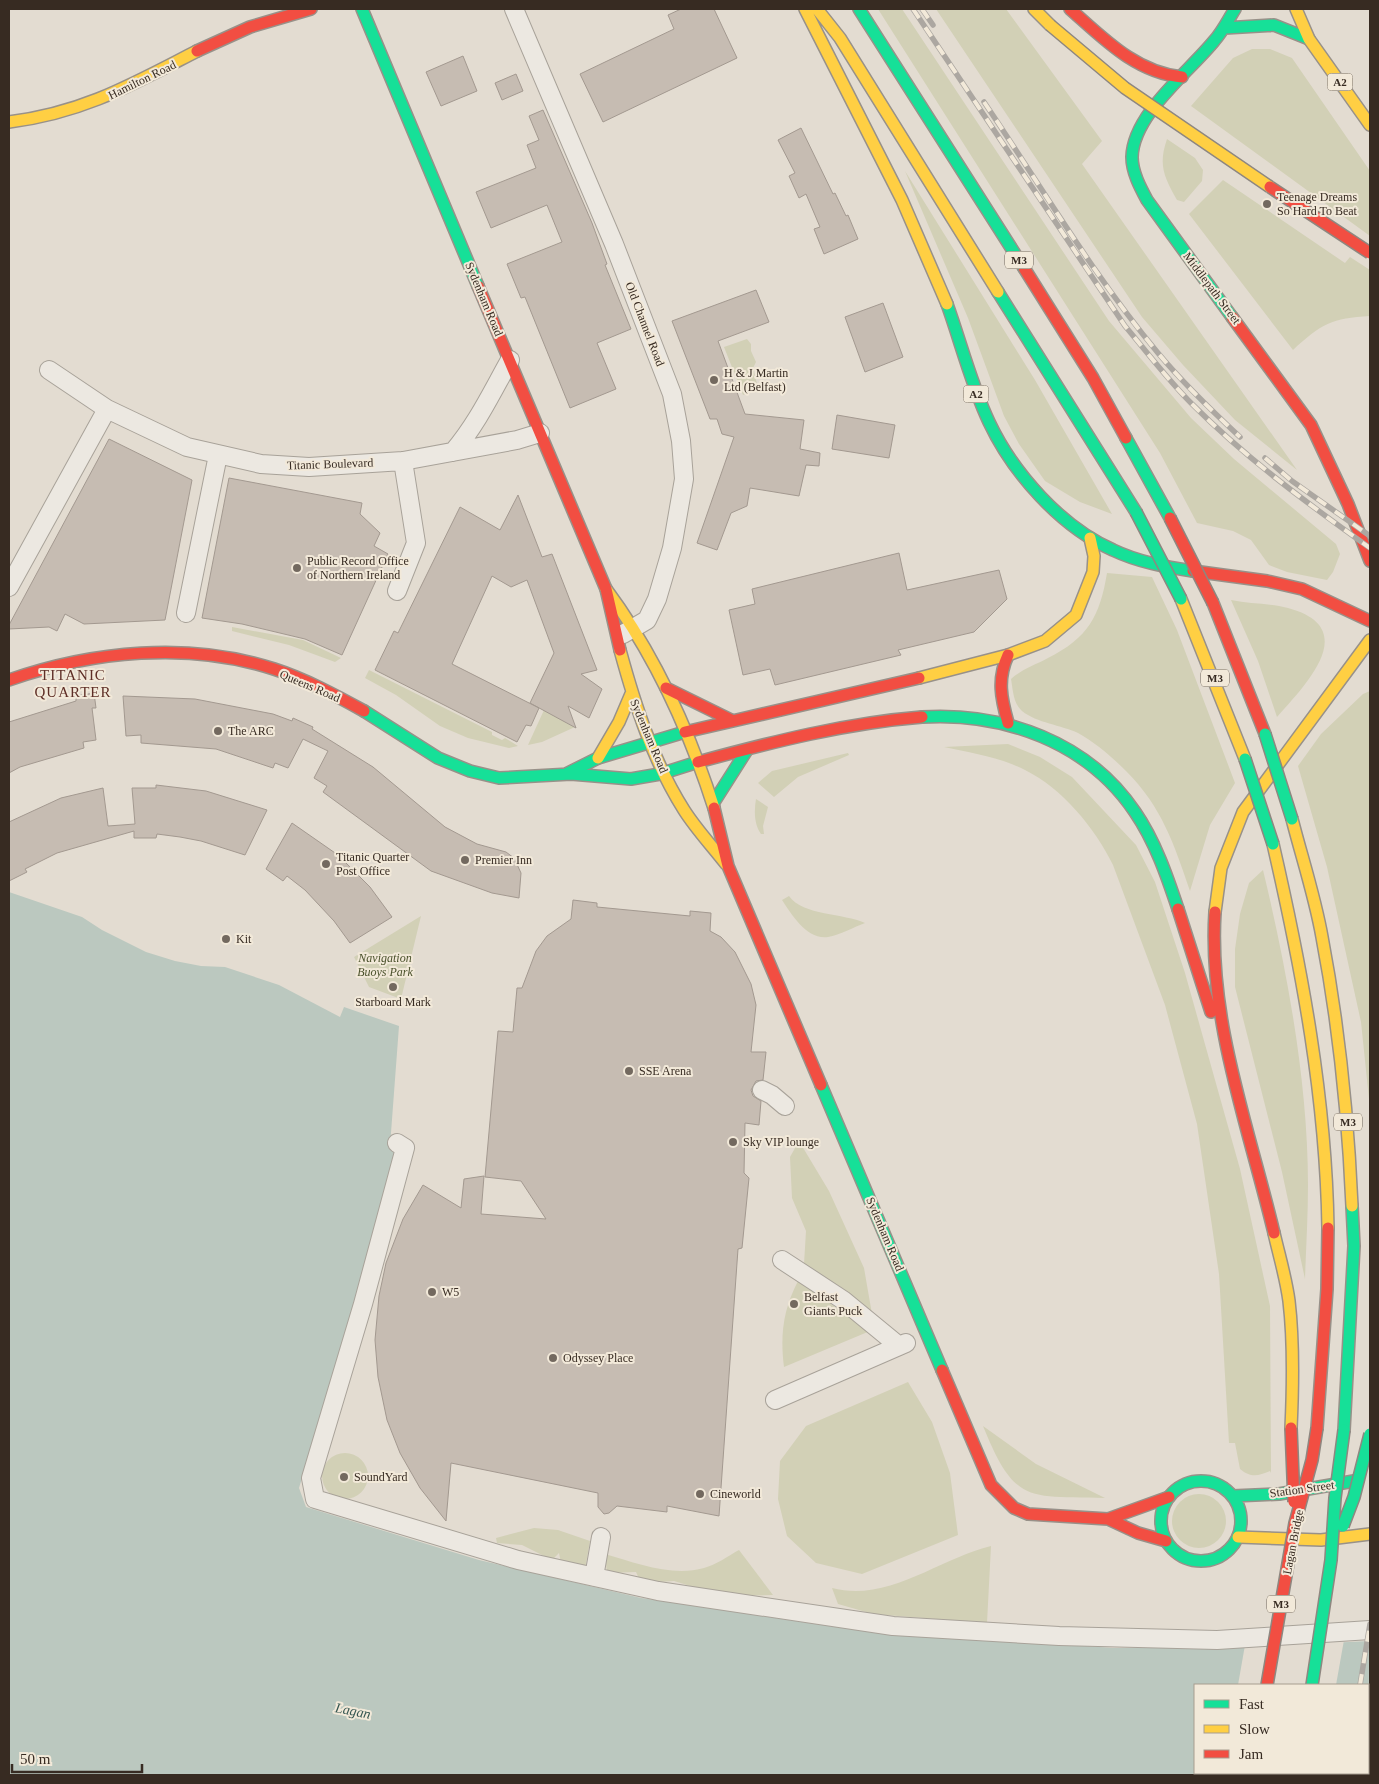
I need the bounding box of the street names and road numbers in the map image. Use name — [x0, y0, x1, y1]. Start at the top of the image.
street label: Hamilton Road — [106, 58, 178, 102]
road number: A2 — [1328, 74, 1352, 90]
street label: Middlepath Street — [1180, 249, 1244, 327]
road number: M3 — [1005, 252, 1033, 268]
street label: Sydenham Road — [462, 260, 506, 338]
street label: Old Channel Road — [622, 280, 668, 368]
road number: A2 — [964, 386, 988, 402]
street label: Titanic Boulevard — [287, 455, 373, 473]
street label: Queens Road — [278, 667, 342, 705]
road number: M3 — [1201, 670, 1229, 686]
street label: Sydenham Road — [627, 697, 671, 775]
road number: M3 — [1334, 1114, 1362, 1130]
street label: Sydenham Road — [863, 1195, 907, 1273]
street label: Station Street — [1269, 1477, 1336, 1500]
street label: Lagan Bridge — [1280, 1508, 1306, 1576]
road number: M3 — [1267, 1596, 1295, 1612]

